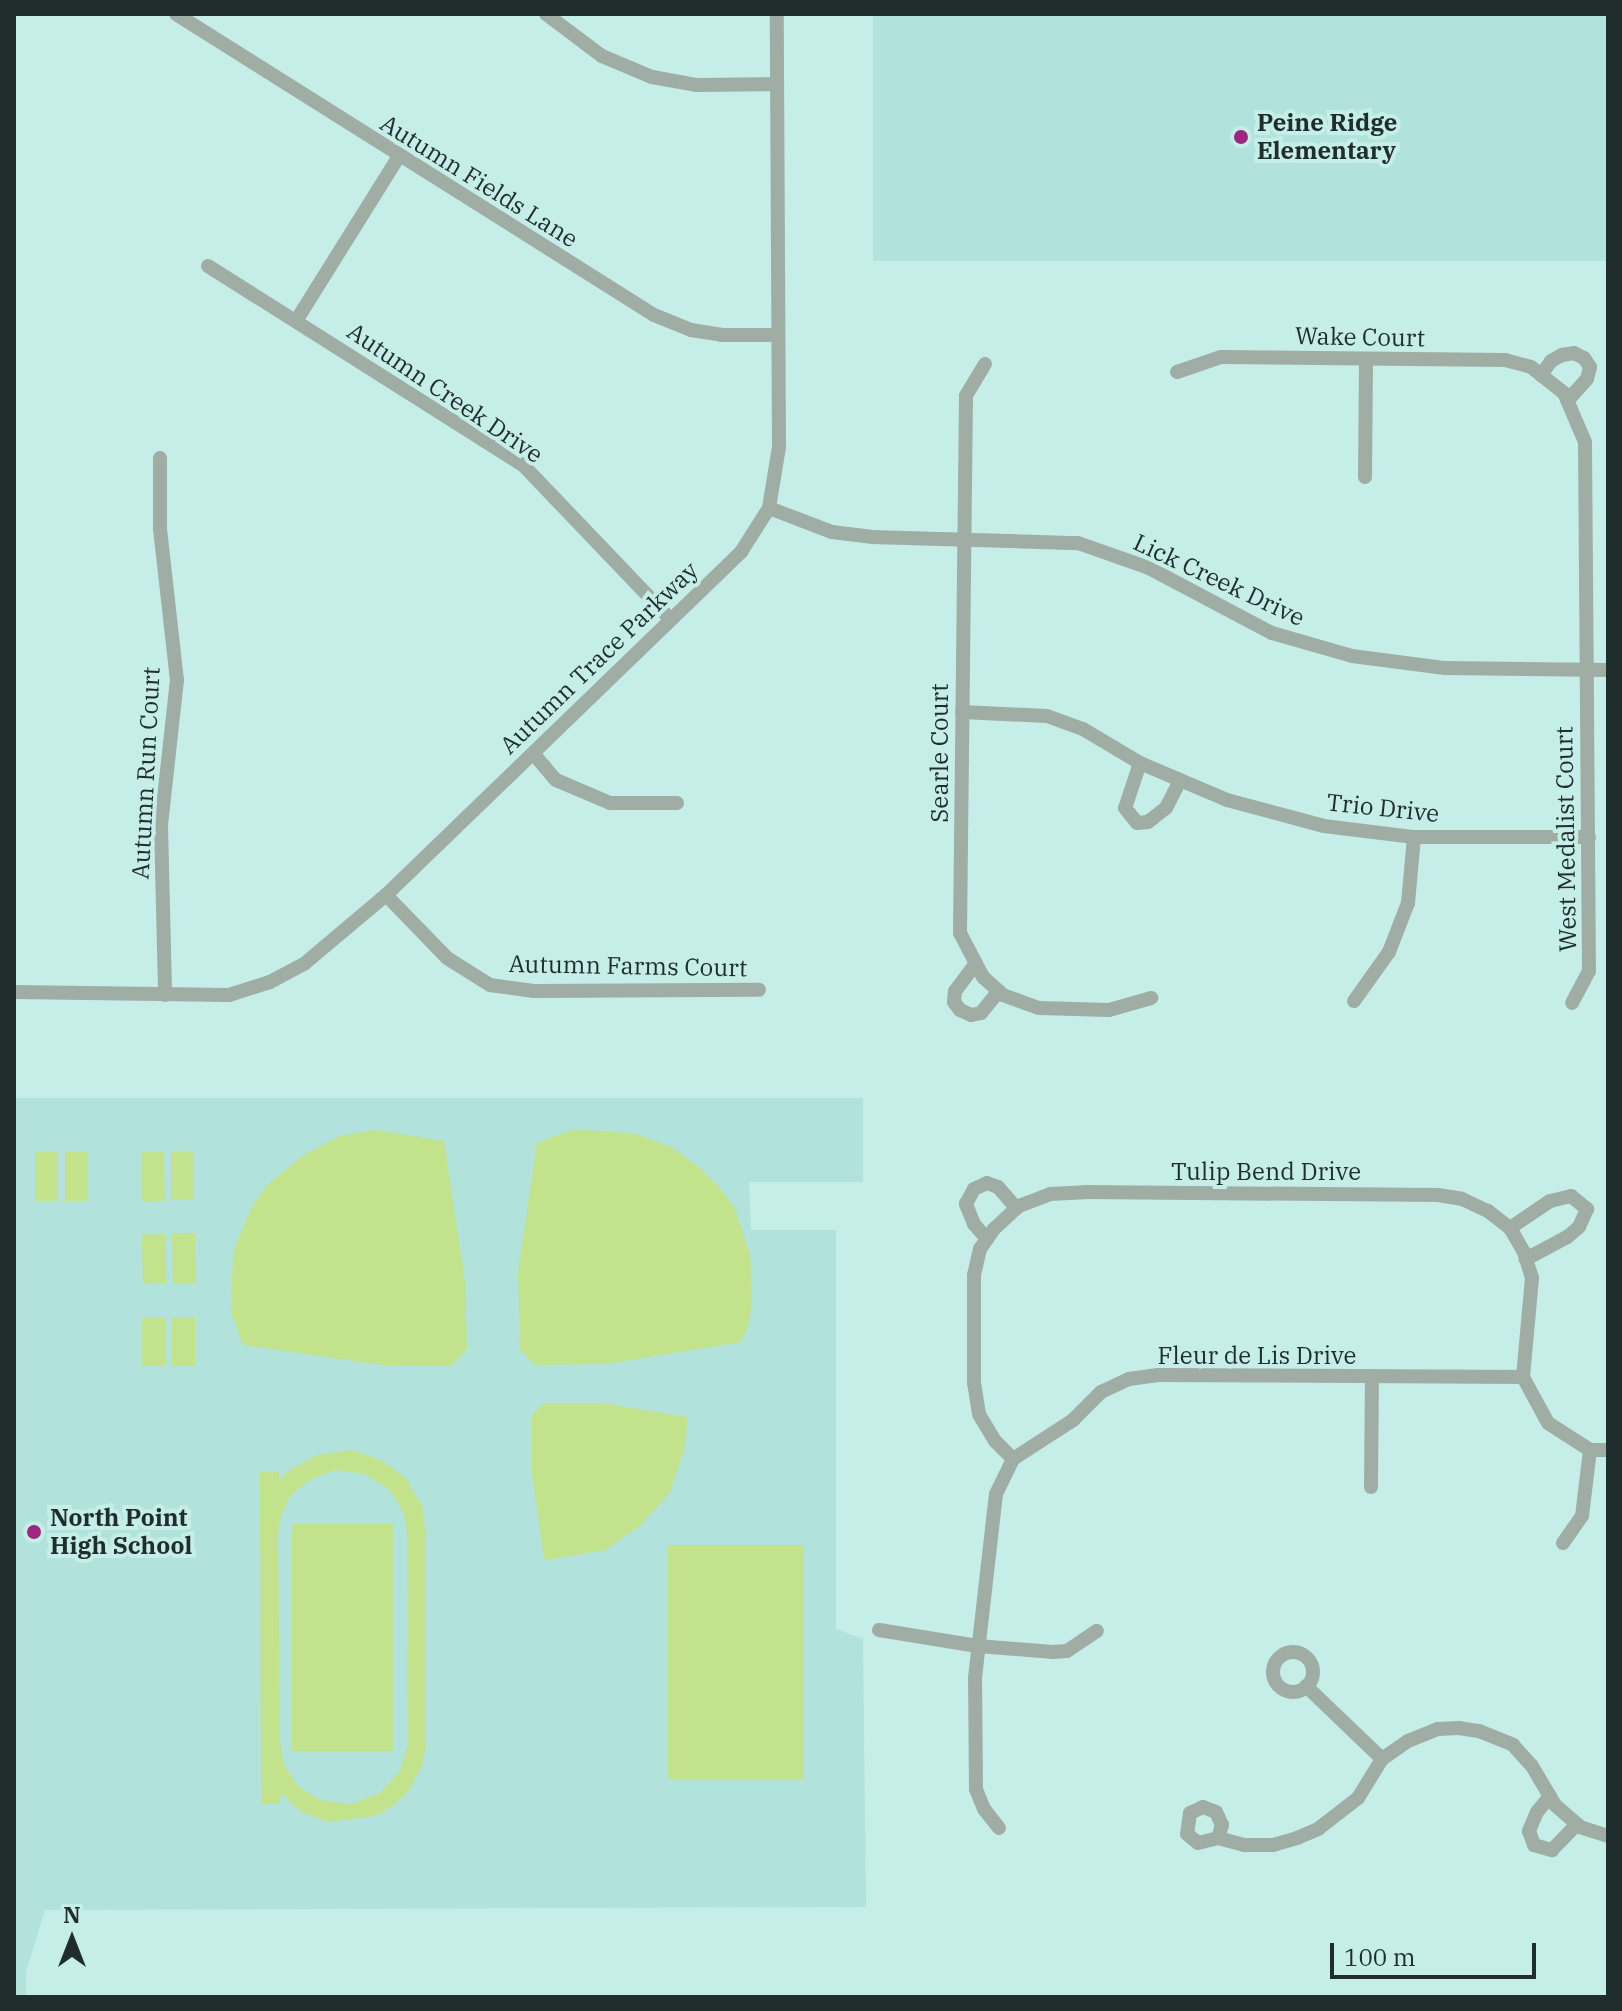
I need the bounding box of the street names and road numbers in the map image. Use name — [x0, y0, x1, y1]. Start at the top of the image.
street label: Autumn Fields Lane — [375, 109, 583, 253]
street label: Autumn Creek Drive — [342, 317, 548, 469]
street label: Wake Court — [1295, 321, 1425, 353]
street label: Lick Creek Drive — [1129, 528, 1309, 632]
street label: Autumn Trace Parkway — [494, 556, 704, 760]
street label: Autumn Run Court — [126, 666, 166, 880]
street label: Searle Court — [926, 683, 954, 823]
street label: West Medalist Court — [1550, 726, 1582, 952]
street label: Trio Drive — [1325, 788, 1441, 828]
street label: Autumn Farms Court — [508, 950, 748, 982]
street label: Tulip Bend Drive — [1171, 1158, 1361, 1186]
street label: Fleur de Lis Drive — [1158, 1342, 1356, 1370]

